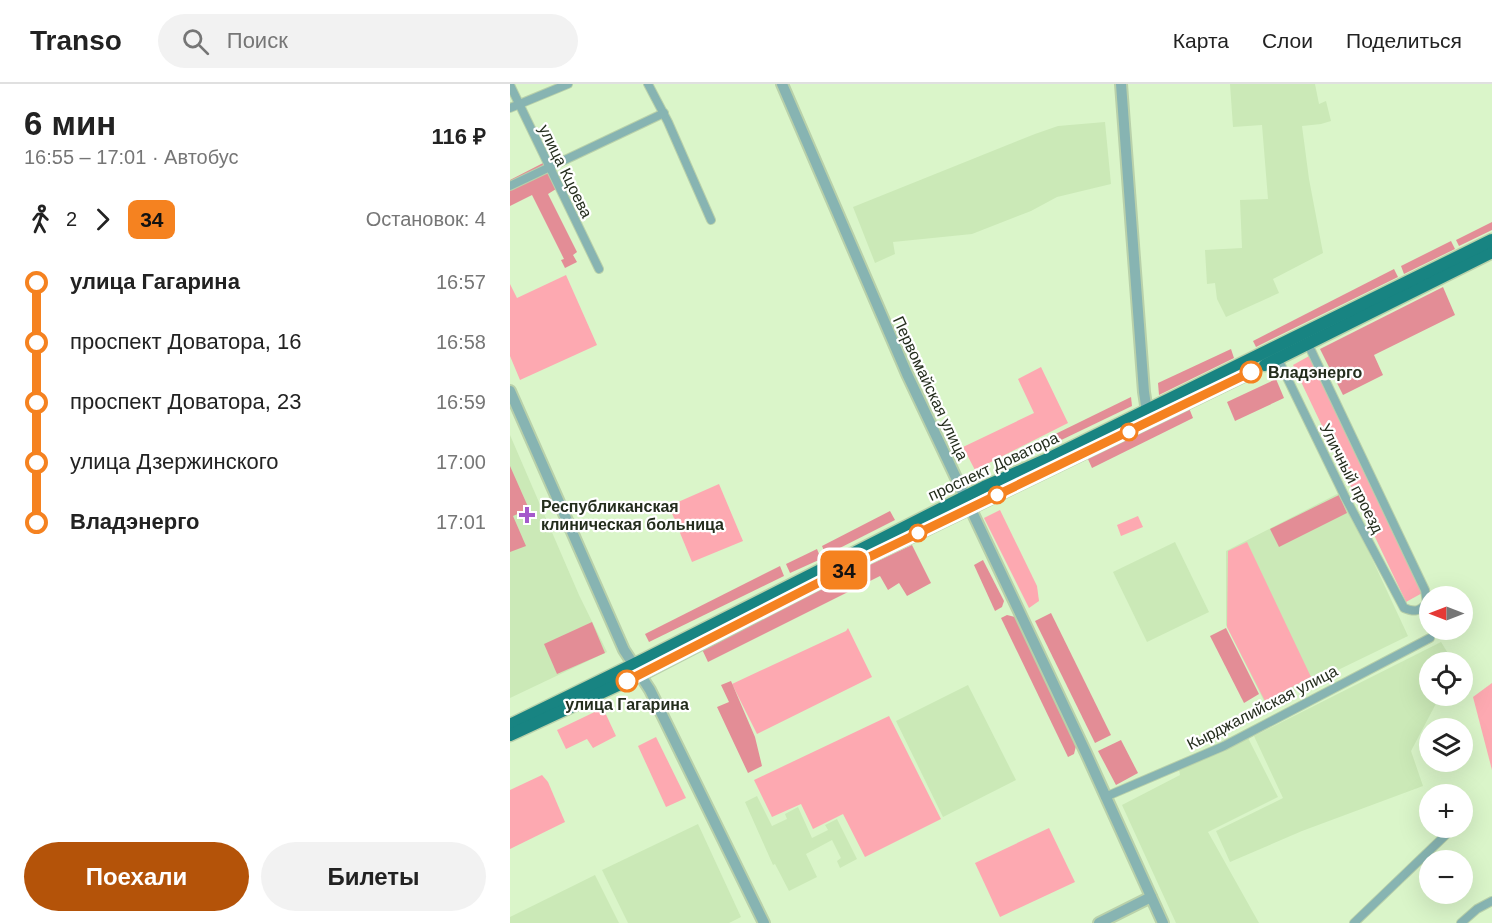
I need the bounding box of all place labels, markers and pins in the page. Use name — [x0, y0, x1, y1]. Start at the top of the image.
marker: Владэнерго — [1240, 361, 1262, 383]
place label: Владэнерго — [1268, 364, 1362, 381]
unlabelled marker — [1120, 423, 1138, 441]
unlabelled marker — [988, 486, 1006, 504]
place label: Республиканская клиническая больница — [541, 498, 724, 533]
marker: Республиканская клиническая больница — [518, 506, 536, 524]
unlabelled marker — [909, 524, 927, 542]
marker: улица Гагарина — [616, 670, 638, 692]
place label: улица Гагарина — [565, 696, 689, 713]

